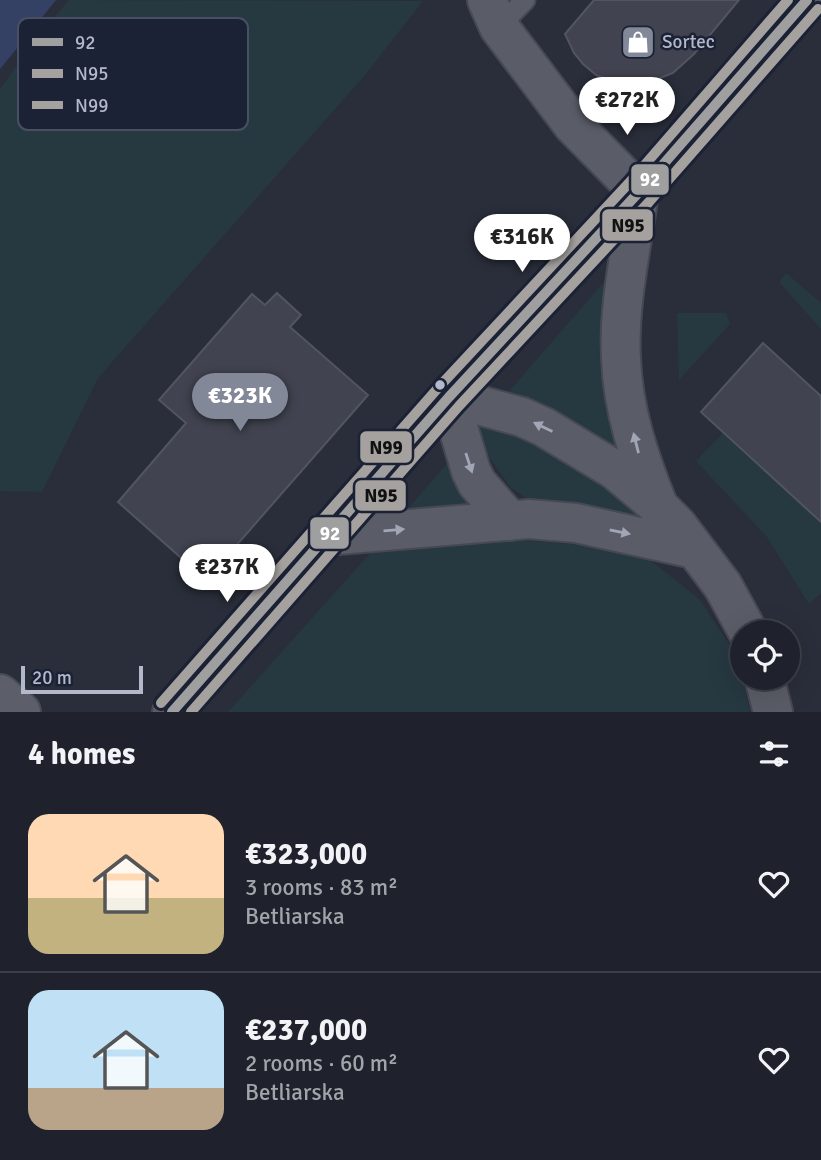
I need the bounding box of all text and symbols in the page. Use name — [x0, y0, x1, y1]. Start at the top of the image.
legend — [18, 18, 248, 130]
shop icon: Sortec — [619, 23, 657, 61]
place label: Sortec — [662, 30, 715, 54]
text: 92 — [75, 31, 96, 55]
text: N95 — [75, 62, 108, 86]
pin: €272K — [578, 78, 676, 137]
text: €272K — [595, 85, 659, 114]
text: N99 — [75, 94, 108, 118]
line badge: 92 — [630, 163, 670, 196]
text: 92 — [640, 168, 660, 192]
line badge: N95 — [601, 208, 654, 242]
text: N95 — [611, 214, 645, 238]
pin: €316K — [473, 215, 571, 274]
text: €316K — [490, 222, 554, 251]
pin: €323K — [191, 374, 289, 433]
unlabelled marker — [433, 378, 447, 392]
text: €323K — [208, 381, 272, 410]
one-way arrow — [533, 421, 553, 432]
line badge: N99 — [359, 430, 413, 464]
one-way arrow — [630, 432, 641, 454]
text: N99 — [369, 436, 403, 460]
one-way arrow — [464, 452, 475, 473]
line badge: N95 — [354, 479, 407, 512]
text: N95 — [364, 484, 398, 508]
line badge: 92 — [309, 516, 350, 550]
text: 92 — [320, 522, 340, 546]
one-way arrow — [383, 524, 405, 535]
one-way arrow — [609, 526, 631, 537]
pin: €237K — [178, 544, 276, 604]
text: €237K — [195, 552, 259, 581]
map controls — [730, 620, 800, 690]
button: locate — [730, 620, 800, 690]
scale bar — [21, 663, 144, 695]
text: 20 m — [32, 666, 72, 690]
icon: filters — [755, 735, 793, 773]
text: 4 homes — [28, 736, 135, 773]
text: €323,000 — [245, 836, 367, 873]
icon: home — [84, 842, 168, 926]
icon: heart — [755, 865, 793, 903]
text: 3 rooms · 83 m² — [245, 873, 398, 902]
text: Betliarska — [245, 902, 345, 931]
text: €237,000 — [245, 1012, 367, 1049]
icon: home — [84, 1018, 168, 1102]
icon: heart — [755, 1041, 793, 1079]
text: 2 rooms · 60 m² — [245, 1049, 398, 1078]
text: Betliarska — [245, 1078, 345, 1107]

